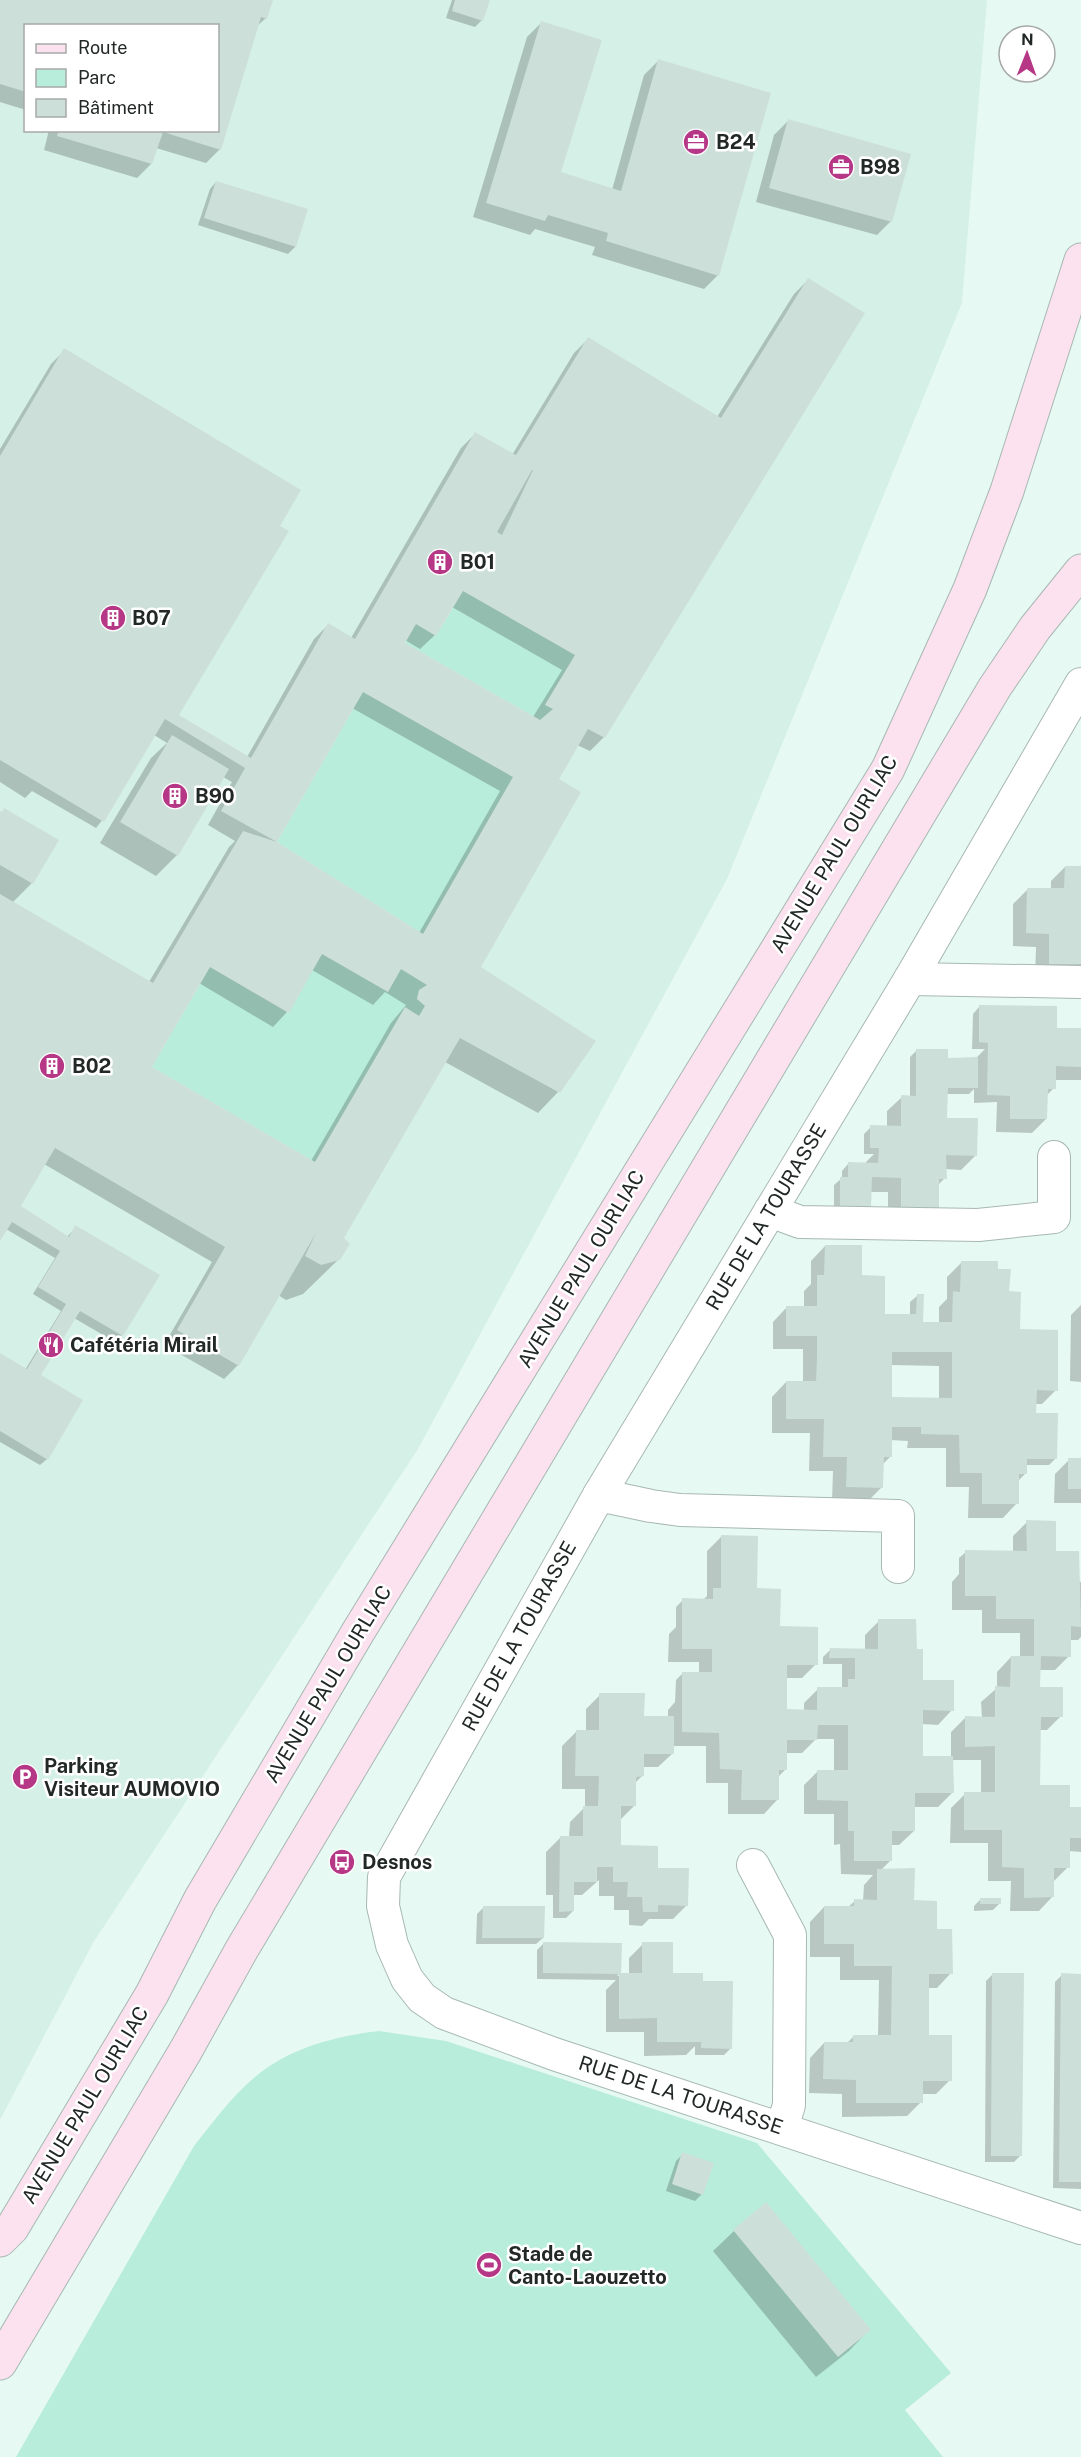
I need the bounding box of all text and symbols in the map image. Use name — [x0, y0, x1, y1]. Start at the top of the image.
legend — [24, 24, 219, 132]
north arrow — [997, 24, 1057, 84]
text: N — [1021, 30, 1034, 49]
text: Route — [78, 37, 127, 58]
text: Parc — [78, 67, 116, 88]
text: Bâtiment — [78, 97, 154, 118]
office icon: B24 — [681, 127, 711, 157]
place label: B24 — [716, 130, 756, 154]
office icon: B98 — [826, 152, 856, 182]
place label: B98 — [860, 155, 900, 179]
building icon: B01 — [425, 547, 455, 577]
place label: B01 — [460, 550, 495, 574]
building icon: B07 — [98, 603, 128, 633]
place label: B07 — [132, 606, 171, 630]
street label: AVENUE PAUL OURLIAC — [766, 751, 902, 957]
building icon: B90 — [160, 781, 190, 811]
place label: B90 — [195, 784, 235, 808]
building icon: B02 — [37, 1051, 67, 1081]
place label: B02 — [72, 1054, 111, 1078]
street label: RUE DE LA TOURASSE — [701, 1119, 831, 1315]
street label: AVENUE PAUL OURLIAC — [513, 1166, 649, 1372]
restaurant icon: Cafétéria Mirail — [36, 1330, 66, 1360]
place label: Cafétéria Mirail — [70, 1333, 218, 1357]
street label: RUE DE LA TOURASSE — [457, 1537, 581, 1735]
street label: AVENUE PAUL OURLIAC — [260, 1581, 396, 1787]
place label: Parking Visiteur AUMOVIO — [44, 1754, 220, 1801]
parking icon: Parking Visiteur AUMOVIO — [10, 1762, 40, 1792]
bus stop icon: Desnos — [327, 1847, 357, 1877]
place label: Desnos — [362, 1850, 432, 1874]
street label: AVENUE PAUL OURLIAC — [17, 2002, 153, 2208]
street label: RUE DE LA TOURASSE — [576, 2051, 786, 2139]
place label: Stade de Canto-Laouzetto — [508, 2242, 667, 2289]
sports icon: Stade de Canto-Laouzetto — [474, 2250, 504, 2280]

